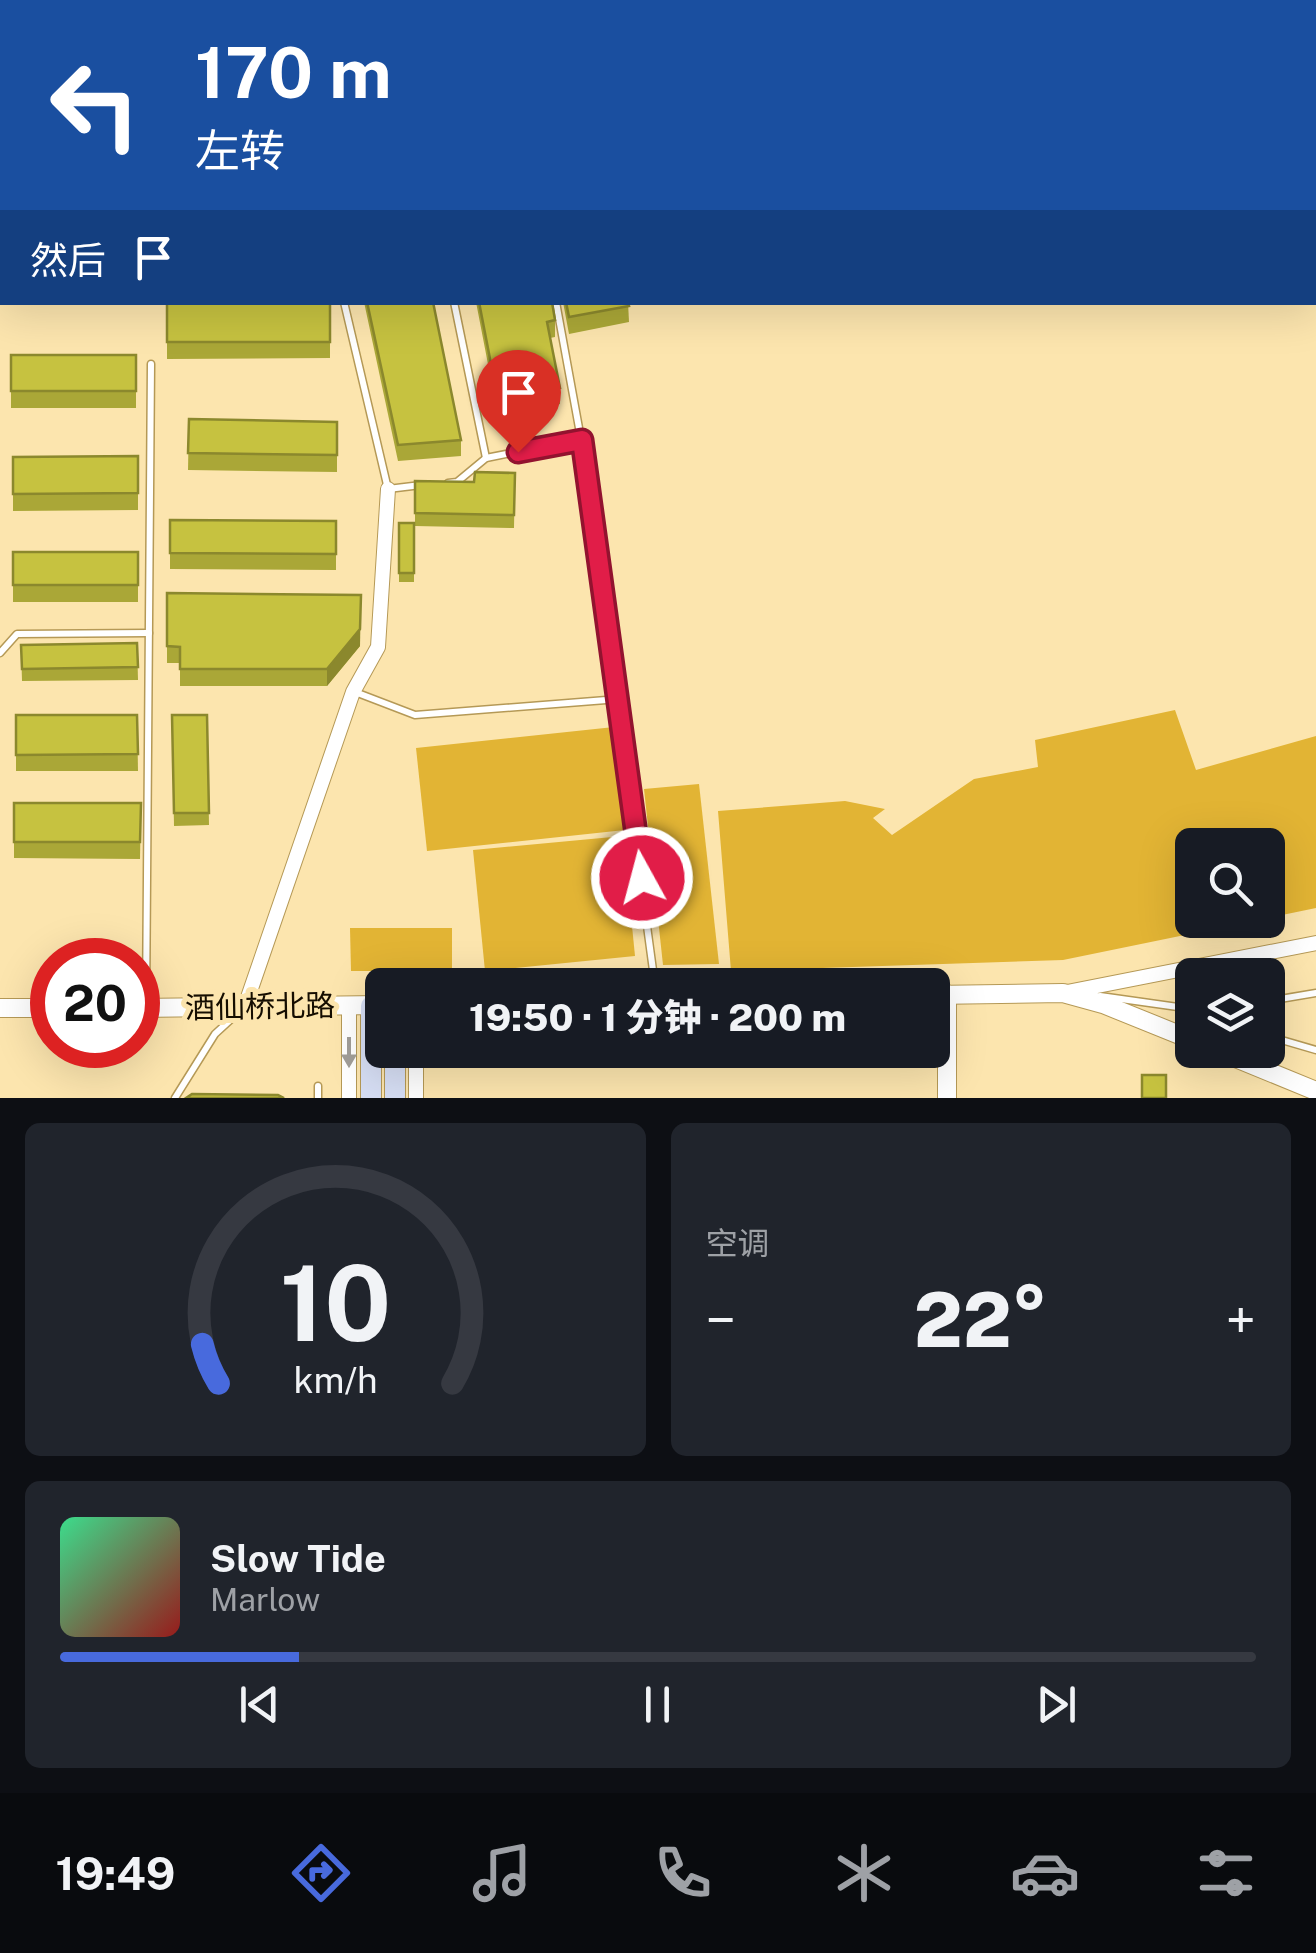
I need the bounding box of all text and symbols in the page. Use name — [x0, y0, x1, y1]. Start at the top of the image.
text: 170 m — [195, 31, 392, 114]
icon: left — [30, 40, 160, 170]
text: 左转 — [195, 124, 285, 177]
icon: arrive — [126, 230, 181, 285]
text: 然后 — [30, 238, 106, 283]
pin — [476, 350, 561, 453]
icon: arrive — [491, 365, 546, 420]
position arrow — [590, 826, 694, 930]
map controls — [1175, 828, 1285, 1068]
button: search — [1175, 828, 1285, 938]
speed limit sign: 20 — [30, 938, 160, 1068]
button: layers — [1175, 958, 1285, 1068]
street label: 酒仙桥北路 — [185, 987, 335, 1025]
text: 19:50 · 1 分钟 · 200 m — [469, 995, 846, 1040]
one-way arrow — [341, 1036, 357, 1068]
text: 空调 — [706, 1225, 770, 1262]
text: 10 — [279, 1242, 391, 1364]
text: 22° — [914, 1276, 1048, 1364]
text: − — [706, 1288, 736, 1352]
text: + — [1226, 1288, 1256, 1352]
text: km/h — [293, 1359, 377, 1401]
text: Slow Tide — [210, 1536, 386, 1581]
text: Marlow — [210, 1581, 320, 1618]
icon: previous — [232, 1677, 287, 1732]
icon: pause — [630, 1677, 685, 1732]
icon: next — [1029, 1677, 1084, 1732]
icon: directions — [286, 1838, 356, 1908]
icon: music — [467, 1838, 537, 1908]
icon: phone — [648, 1838, 718, 1908]
icon: climate — [829, 1838, 899, 1908]
icon: car — [1010, 1838, 1080, 1908]
icon: filters — [1191, 1838, 1261, 1908]
text: 19:49 — [55, 1847, 176, 1900]

